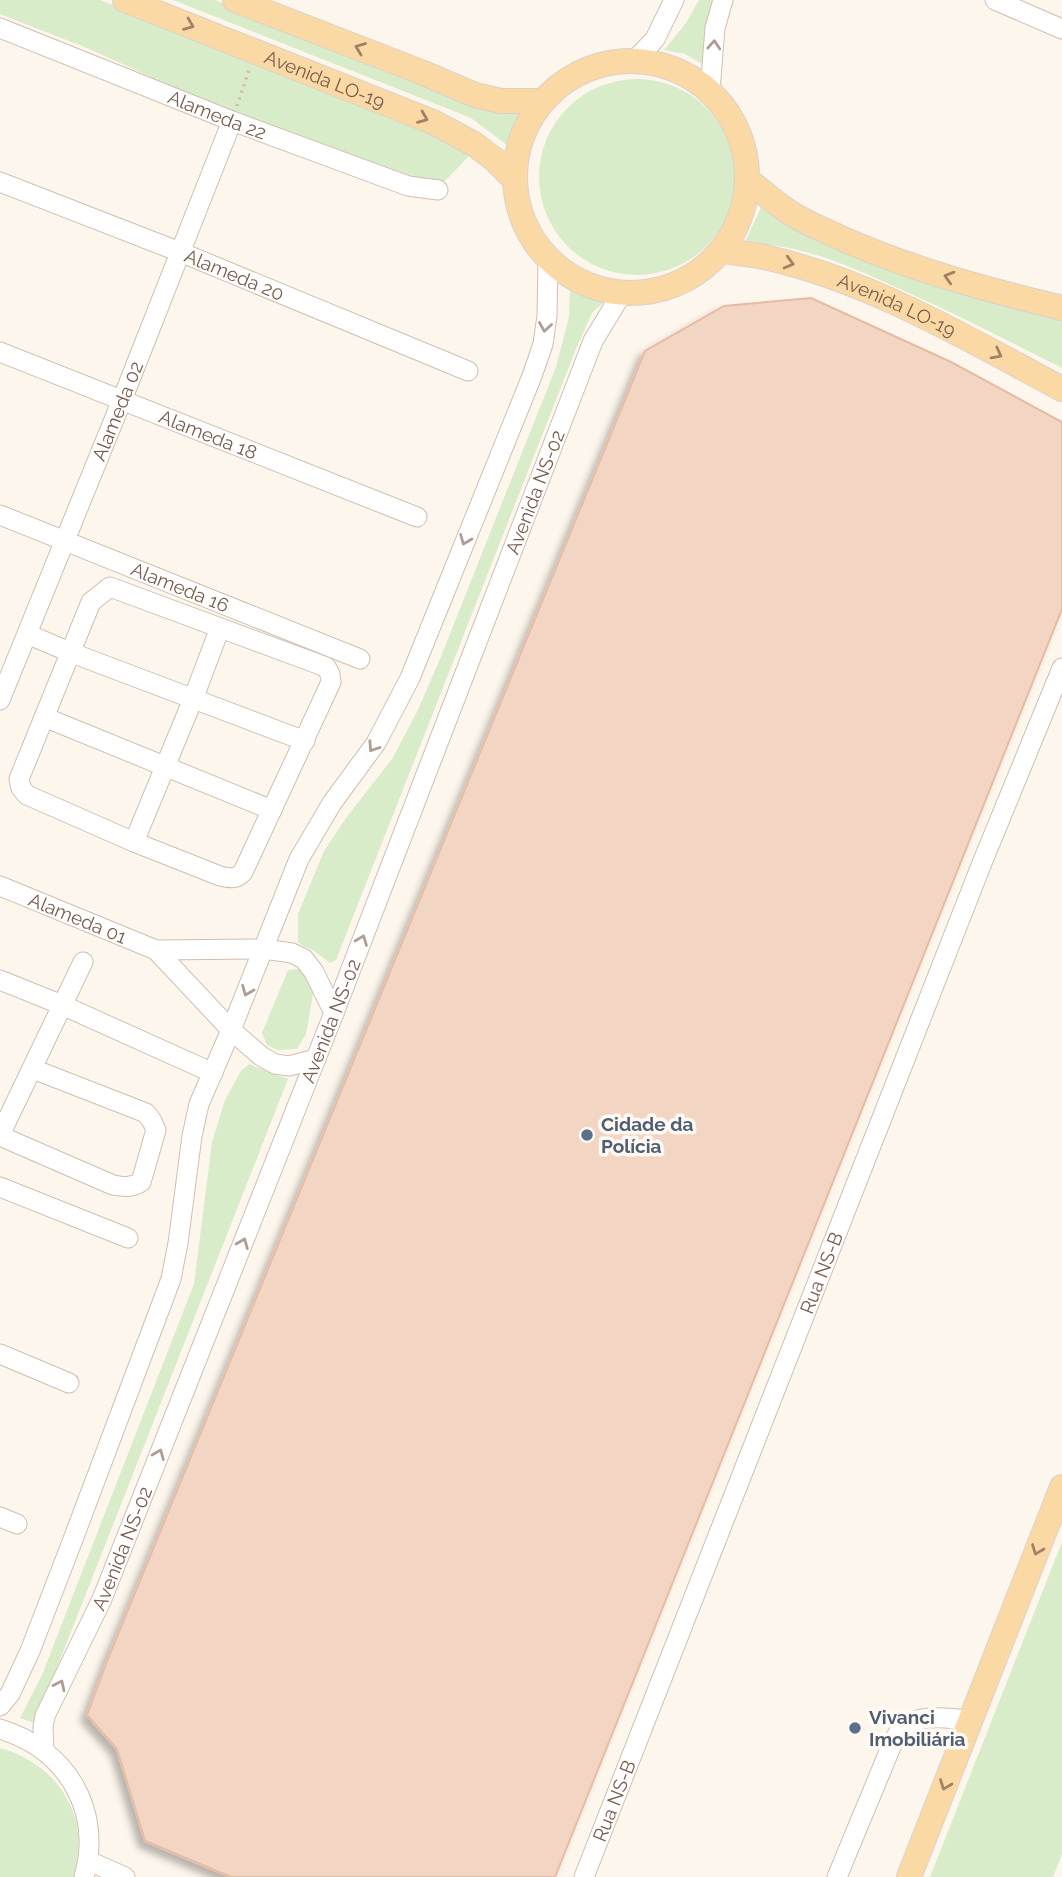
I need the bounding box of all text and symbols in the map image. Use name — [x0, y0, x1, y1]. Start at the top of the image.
one-way arrow — [182, 17, 194, 31]
one-way arrow — [706, 39, 721, 50]
one-way arrow — [355, 43, 367, 57]
street label: Avenida LO-19 — [262, 45, 388, 113]
street label: Alameda 22 — [165, 86, 270, 144]
one-way arrow — [416, 109, 428, 123]
street label: Alameda 20 — [181, 244, 287, 305]
one-way arrow — [783, 255, 795, 269]
street label: Avenida LO-19 — [835, 269, 960, 341]
one-way arrow — [943, 271, 955, 286]
one-way arrow — [538, 321, 553, 333]
one-way arrow — [990, 346, 1002, 359]
street label: Alameda 02 — [87, 358, 147, 464]
street label: Alameda 18 — [156, 405, 260, 464]
street label: Avenida NS-02 — [501, 427, 569, 557]
one-way arrow — [460, 533, 474, 545]
street label: Alameda 16 — [128, 558, 232, 617]
one-way arrow — [369, 739, 381, 752]
street label: Alameda 01 — [26, 888, 130, 948]
one-way arrow — [354, 934, 368, 946]
street label: Avenida NS-02 — [296, 956, 365, 1086]
one-way arrow — [242, 985, 256, 997]
place label: Cidade da Polícia — [601, 1113, 693, 1157]
marker: Cidade da Polícia — [579, 1127, 595, 1143]
street label: Rua NS-B — [795, 1229, 847, 1317]
one-way arrow — [234, 1237, 248, 1249]
one-way arrow — [151, 1449, 165, 1461]
street label: Avenida NS-02 — [87, 1483, 157, 1614]
one-way arrow — [1031, 1543, 1045, 1556]
one-way arrow — [51, 1680, 65, 1692]
place label: Vivanci Imobiliária — [869, 1706, 966, 1750]
marker: Vivanci Imobiliária — [847, 1720, 863, 1736]
street label: Rua NS-B — [588, 1757, 640, 1845]
one-way arrow — [939, 1778, 953, 1790]

